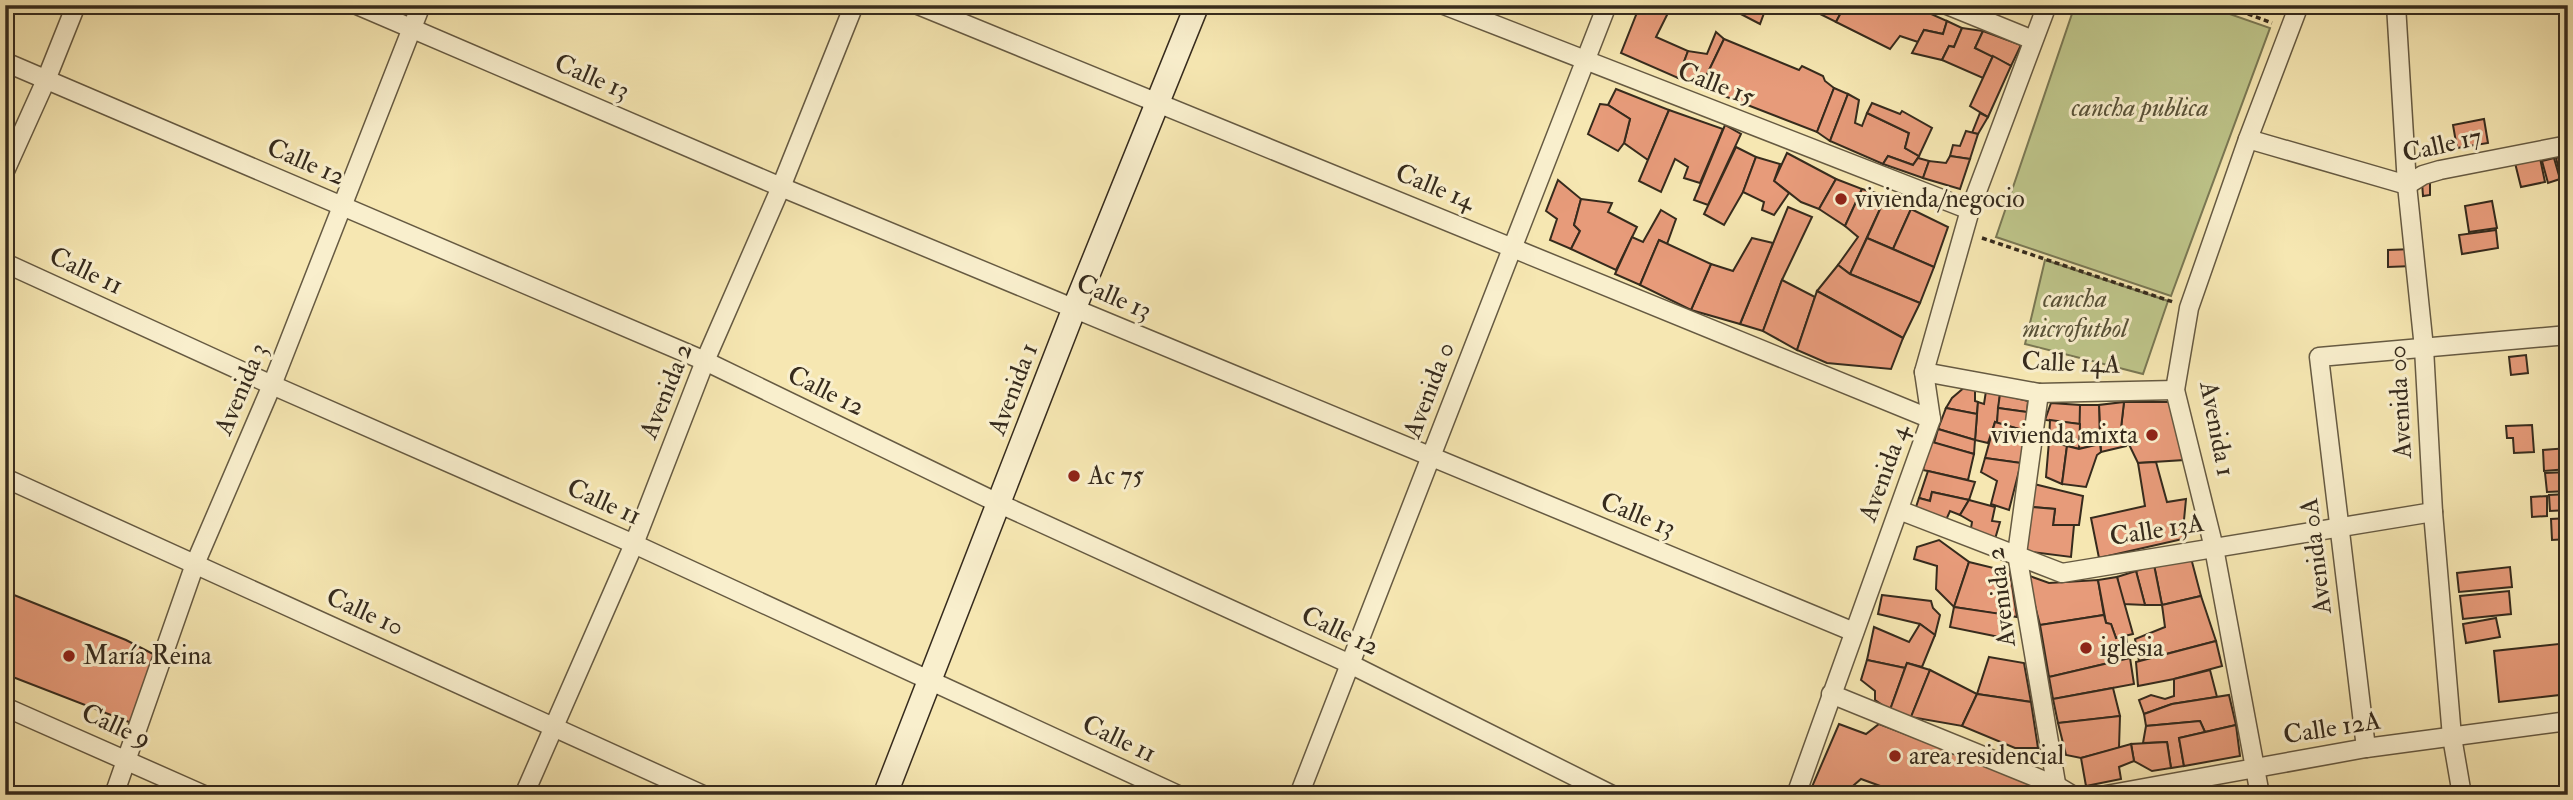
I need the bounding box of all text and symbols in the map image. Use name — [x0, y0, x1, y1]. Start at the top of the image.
street label: Calle 13 — [550, 47, 634, 107]
street label: Calle 15 — [1673, 55, 1760, 113]
park label: cancha publica — [2071, 92, 2209, 124]
street label: Calle 17 — [2399, 120, 2485, 170]
street label: Calle 12 — [262, 131, 350, 193]
street label: Calle 14 — [1391, 157, 1480, 218]
place label: vivienda/negocio — [1854, 183, 2025, 215]
marker: vivienda/negocio — [1833, 191, 1849, 207]
street label: Calle 11 — [44, 240, 128, 302]
street label: Calle 13 — [1072, 267, 1156, 327]
park label: cancha microfutbol — [2023, 283, 2129, 345]
street label: Avenida 0 — [1396, 337, 1462, 443]
street label: Avenida 3 — [207, 338, 275, 441]
street label: Avenida 1 — [980, 338, 1045, 441]
street label: Avenida 2 — [632, 339, 700, 444]
street label: Avenida 00 — [2381, 344, 2419, 461]
street label: Calle 14A — [2021, 345, 2122, 381]
street label: Calle 12 — [782, 359, 870, 423]
street label: Avenida 1 — [2192, 378, 2242, 479]
street label: Avenida 4 — [1851, 419, 1917, 527]
place label: vivienda mixta — [1990, 419, 2138, 451]
marker: vivienda mixta — [2144, 427, 2160, 443]
place label: Ac 75 — [1087, 460, 1144, 492]
marker: Ac 75 — [1066, 468, 1082, 484]
street label: Calle 11 — [562, 472, 646, 532]
street label: Calle 13 — [1596, 485, 1680, 545]
street label: Avenida 0A — [2293, 496, 2339, 617]
street label: Calle 13A — [2108, 507, 2207, 553]
street label: Avenida 2 — [1979, 545, 2023, 650]
street label: Calle 10 — [321, 581, 409, 643]
street label: Calle 12 — [1296, 599, 1384, 663]
place label: iglesia — [2100, 632, 2164, 664]
place label: María Reina — [83, 640, 212, 672]
marker: iglesia — [2078, 640, 2094, 656]
marker: María Reina — [61, 648, 77, 664]
street label: Calle 9 — [76, 697, 156, 755]
street label: Calle 12A — [2281, 704, 2383, 751]
street label: Calle 11 — [1077, 708, 1161, 770]
place label: area residencial — [1909, 740, 2065, 772]
marker: area residencial — [1887, 748, 1903, 764]

